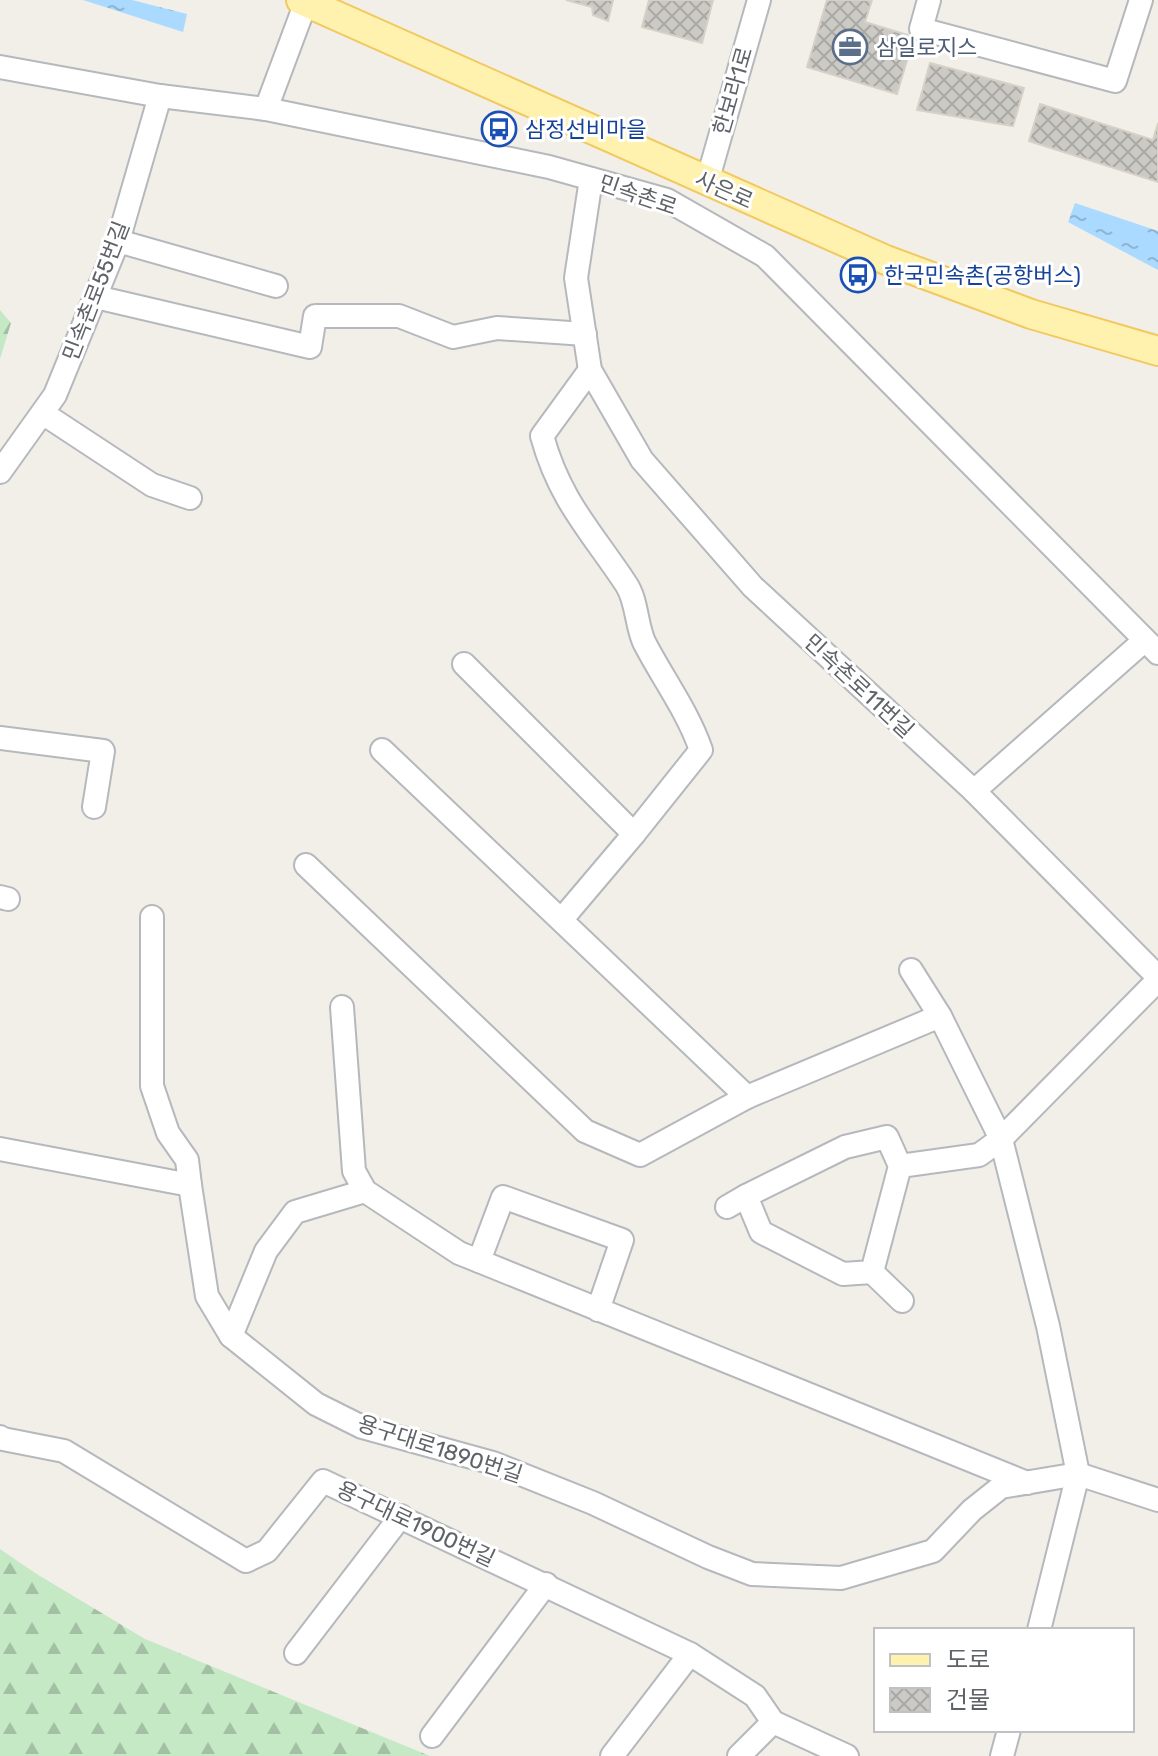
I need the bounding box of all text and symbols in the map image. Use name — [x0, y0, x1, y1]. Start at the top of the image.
office icon: 삼일로지스 — [831, 28, 869, 66]
place label: 삼일로지스 — [876, 34, 977, 61]
street label: 한보라1로 — [708, 44, 758, 138]
bus stop icon: 삼정선비마을 — [480, 110, 518, 148]
place label: 삼정선비마을 — [525, 116, 646, 143]
street label: 사은로 — [691, 165, 757, 215]
street label: 민속촌로 — [595, 169, 681, 221]
street label: 민속촌로55번길 — [57, 217, 135, 365]
bus stop icon: 한국민속촌(공항버스) — [839, 256, 877, 294]
place label: 한국민속촌(공항버스) — [884, 262, 1081, 289]
street label: 민속촌로11번길 — [798, 628, 920, 744]
street label: 용구대로1890번길 — [354, 1410, 526, 1488]
street label: 용구대로1900번길 — [332, 1475, 500, 1573]
legend — [874, 1628, 1134, 1732]
text: 도로 — [946, 1646, 990, 1674]
text: 건물 — [946, 1686, 990, 1714]

